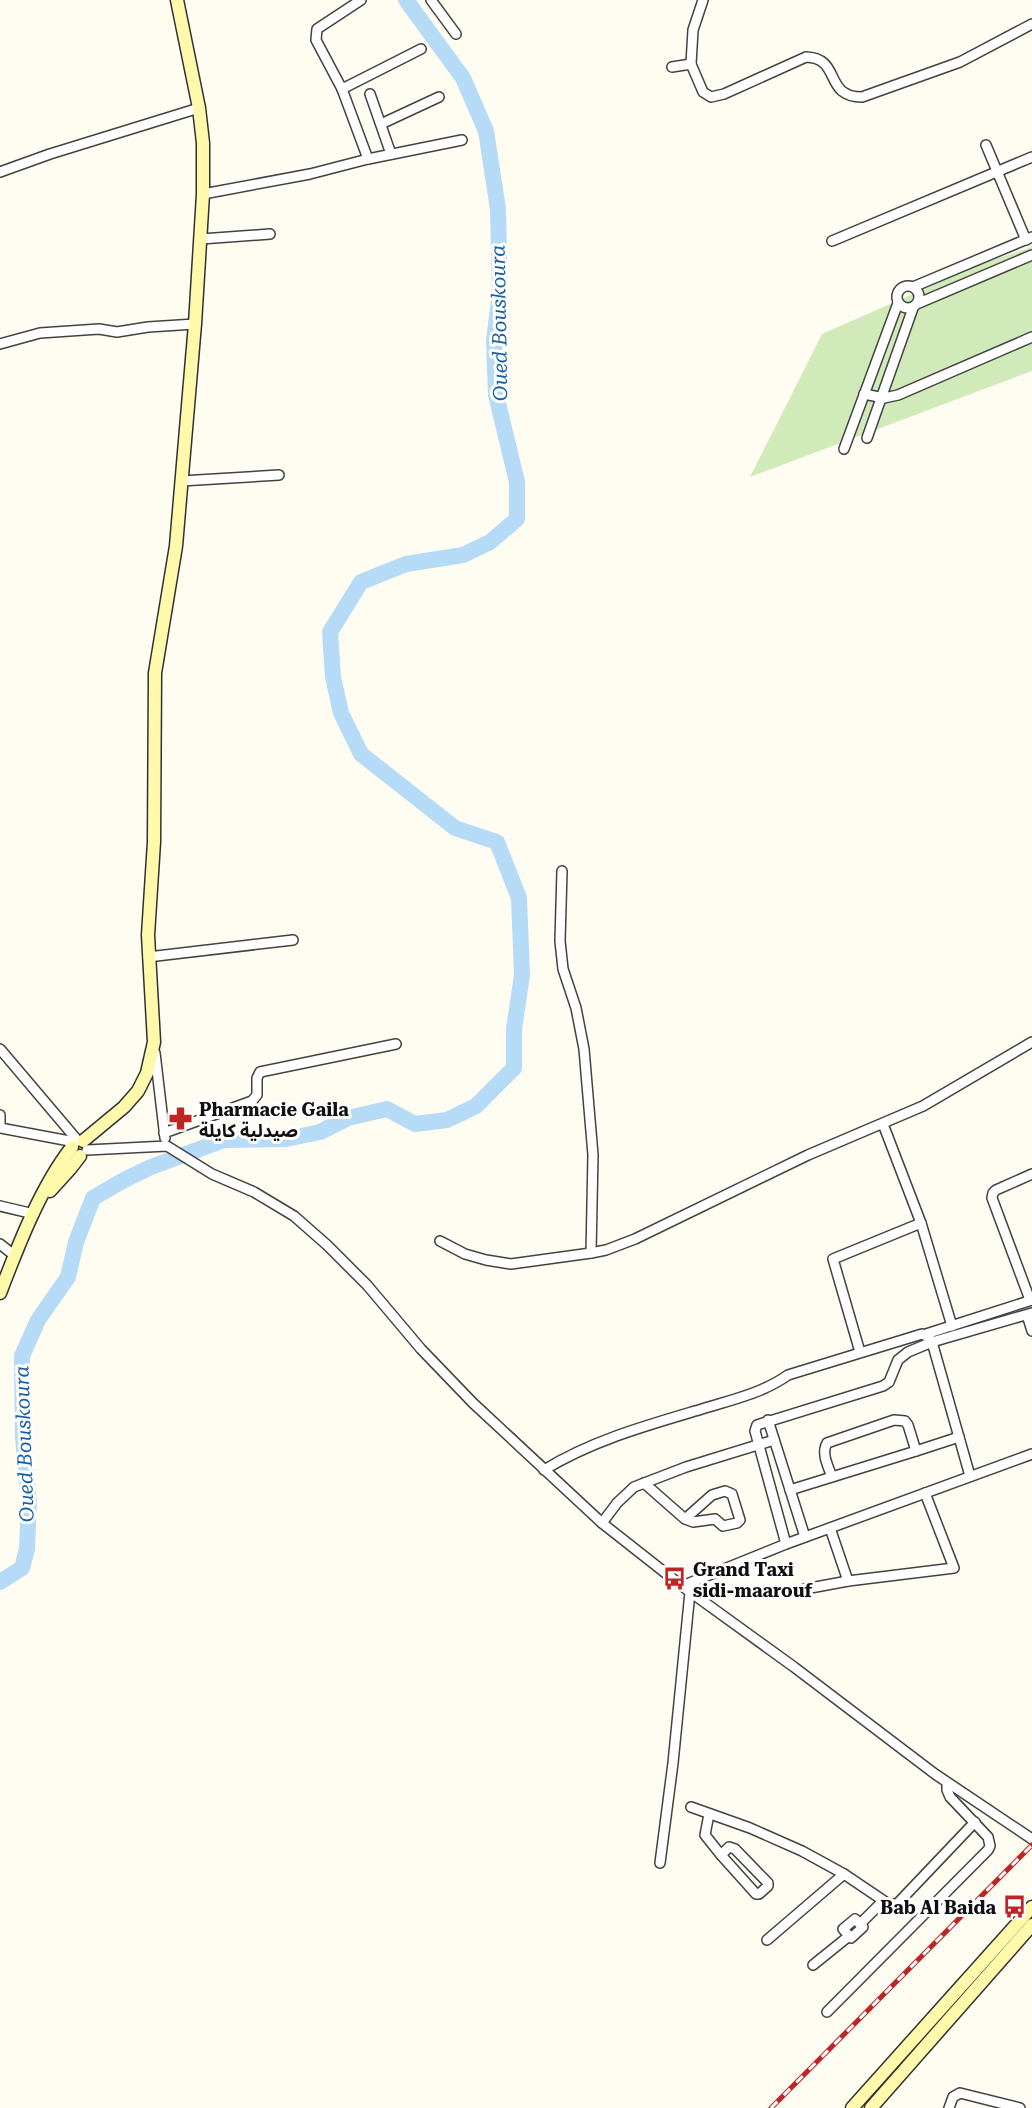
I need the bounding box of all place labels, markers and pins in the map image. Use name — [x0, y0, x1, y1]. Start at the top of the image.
place label: Pharmacie Gaila صيدلية كايلة — [199, 1099, 349, 1141]
pharmacy icon: Pharmacie Gaila صيدلية كايلة — [168, 1106, 194, 1132]
place label: Grand Taxi sidi-maarouf — [693, 1559, 814, 1601]
bus stop icon: Grand Taxi sidi-maarouf — [662, 1566, 688, 1592]
bus stop icon: Bab Al Baida — [1001, 1894, 1027, 1920]
place label: Bab Al Baida — [880, 1897, 996, 1918]

